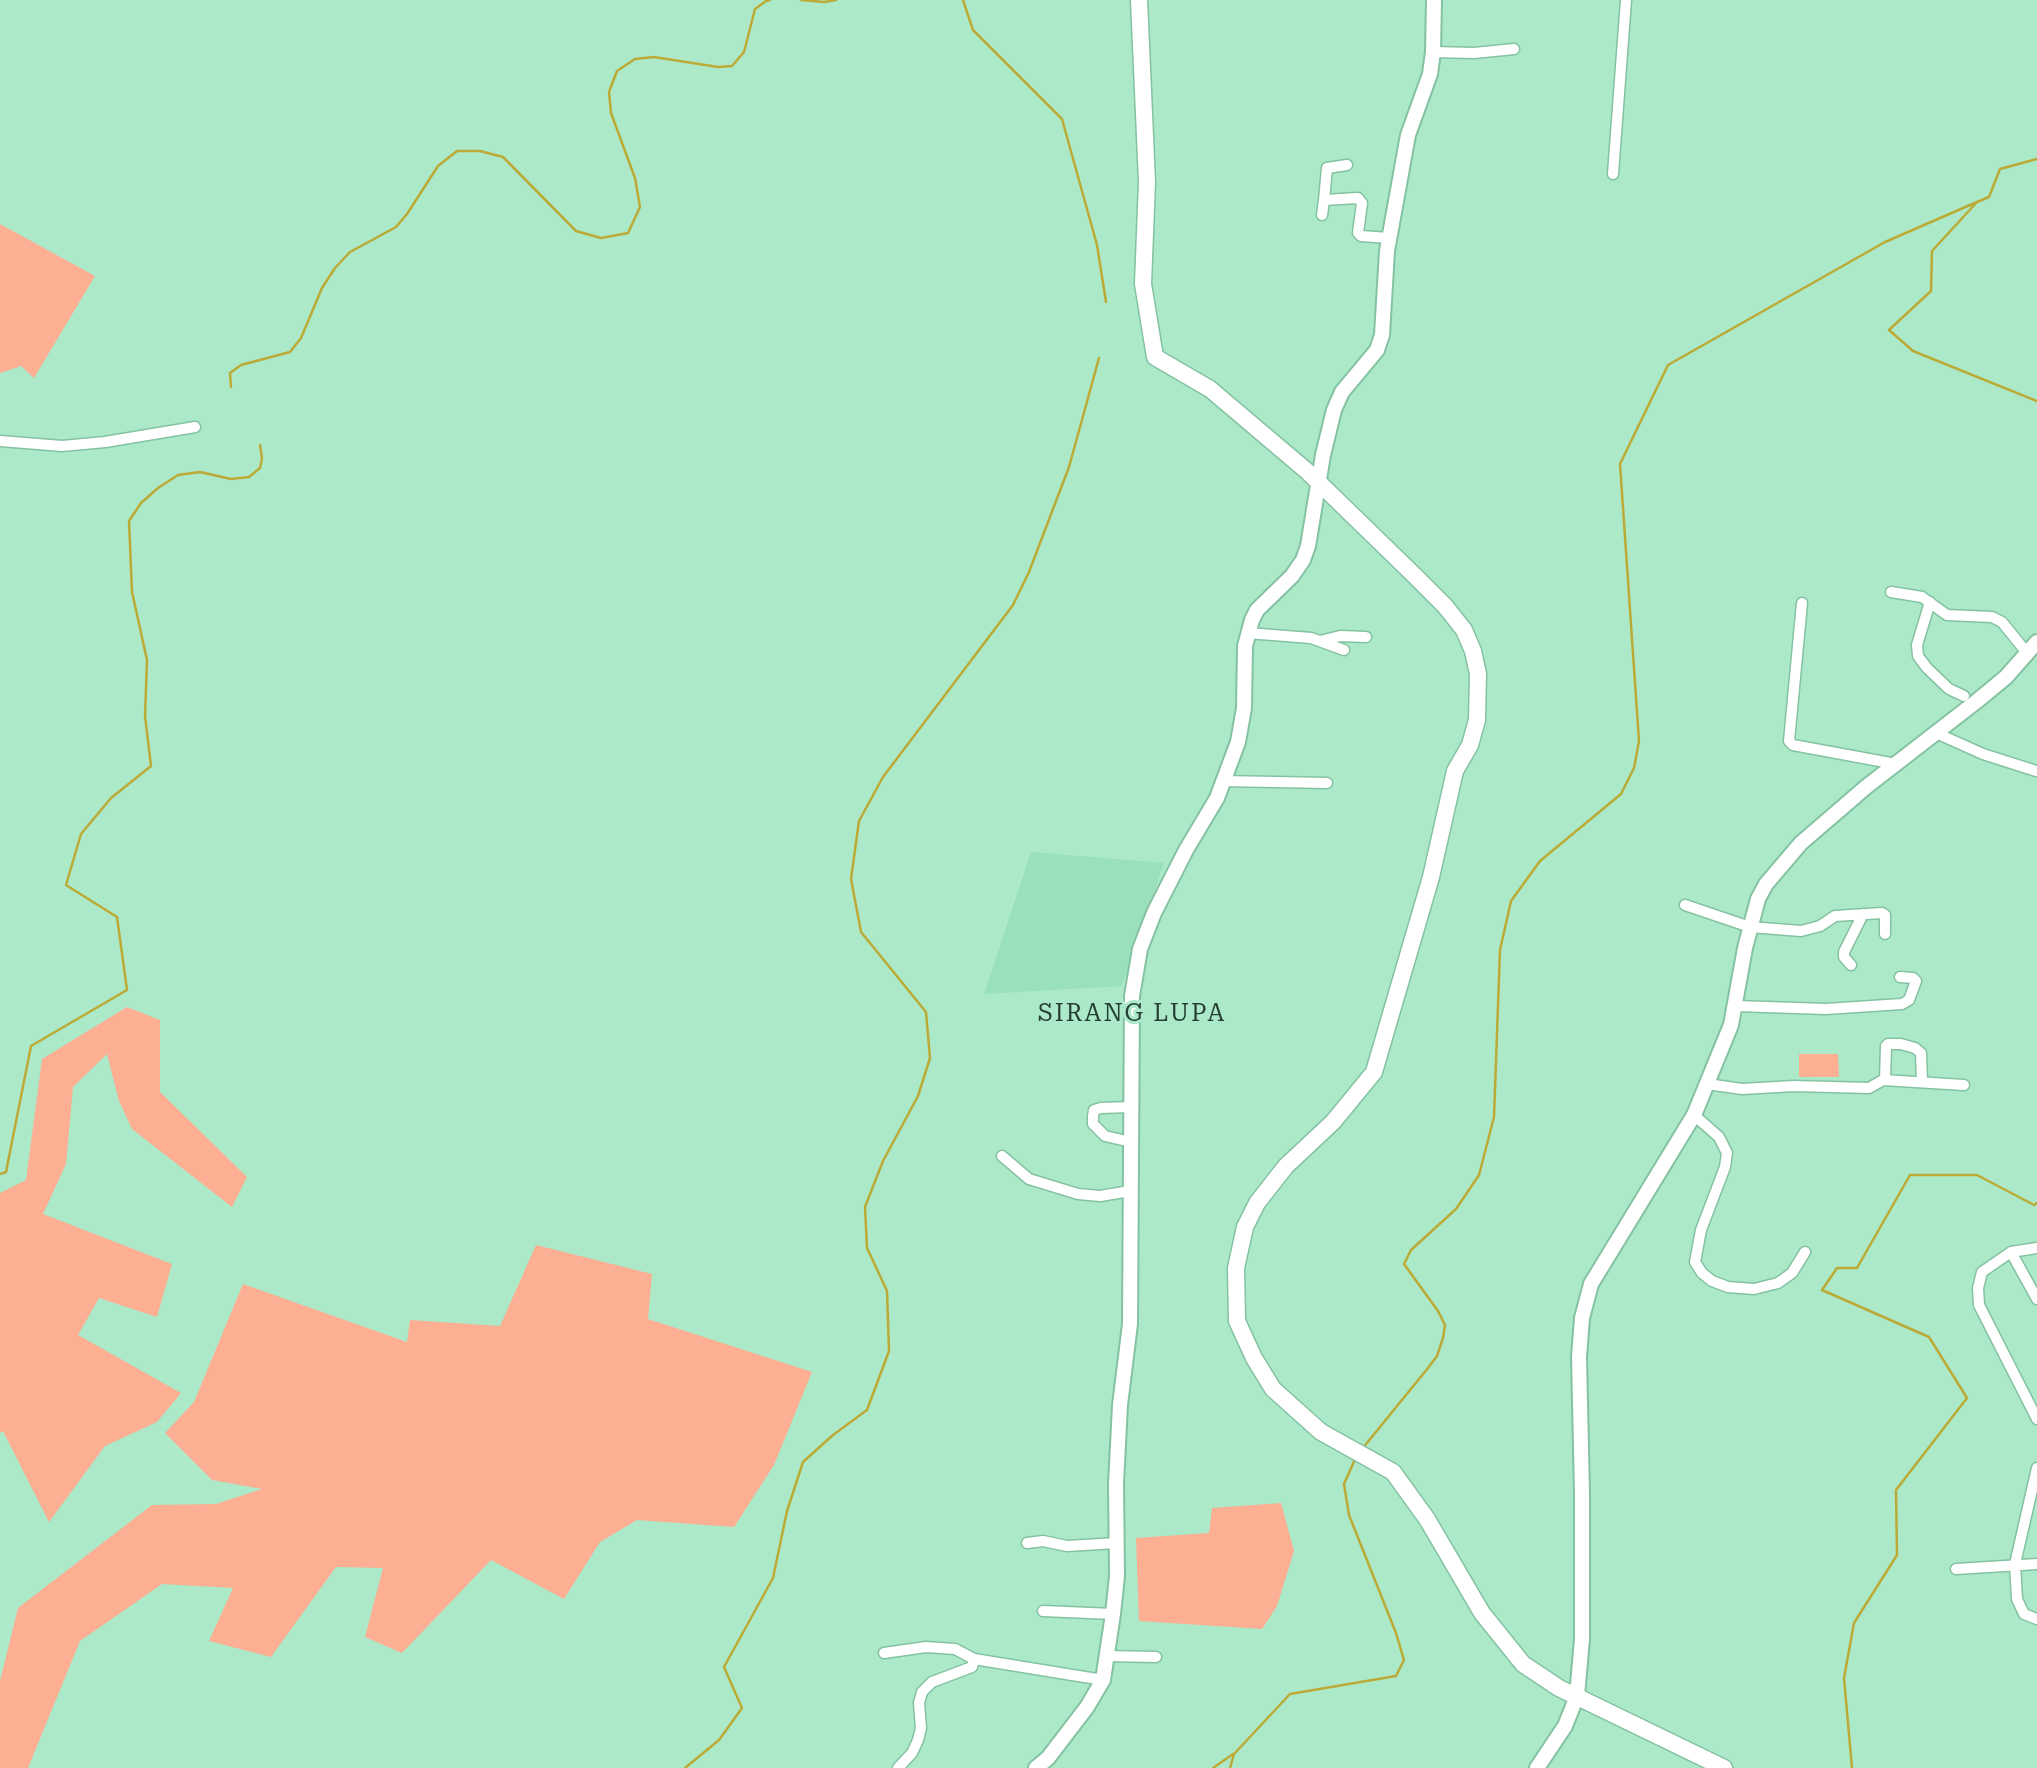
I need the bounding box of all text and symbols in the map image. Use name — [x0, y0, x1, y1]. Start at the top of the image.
district label: SIRANG LUPA — [1039, 1000, 1225, 1028]

